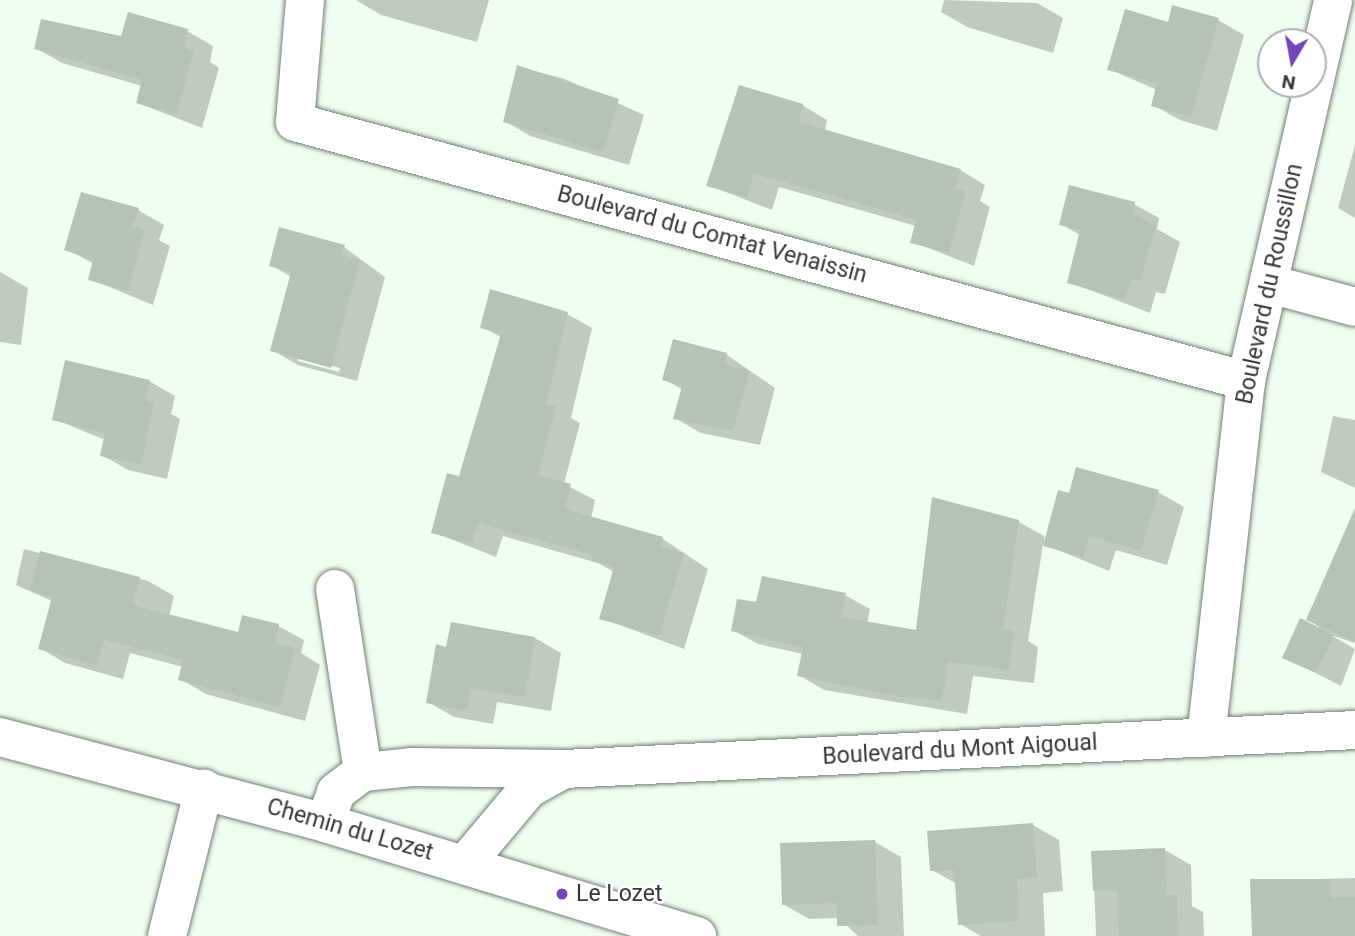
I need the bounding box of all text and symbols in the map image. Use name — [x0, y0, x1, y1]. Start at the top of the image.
north arrow — [1257, 28, 1327, 98]
text: N — [1280, 70, 1297, 95]
street label: Boulevard du Roussillon — [1231, 161, 1309, 407]
street label: Boulevard du Comtat Venaissin — [554, 180, 870, 290]
street label: Boulevard du Mont Aigoual — [822, 729, 1098, 771]
street label: Chemin du Lozet — [264, 793, 436, 867]
place label: Le Lozet — [576, 880, 663, 908]
marker: Le Lozet — [554, 886, 570, 902]

